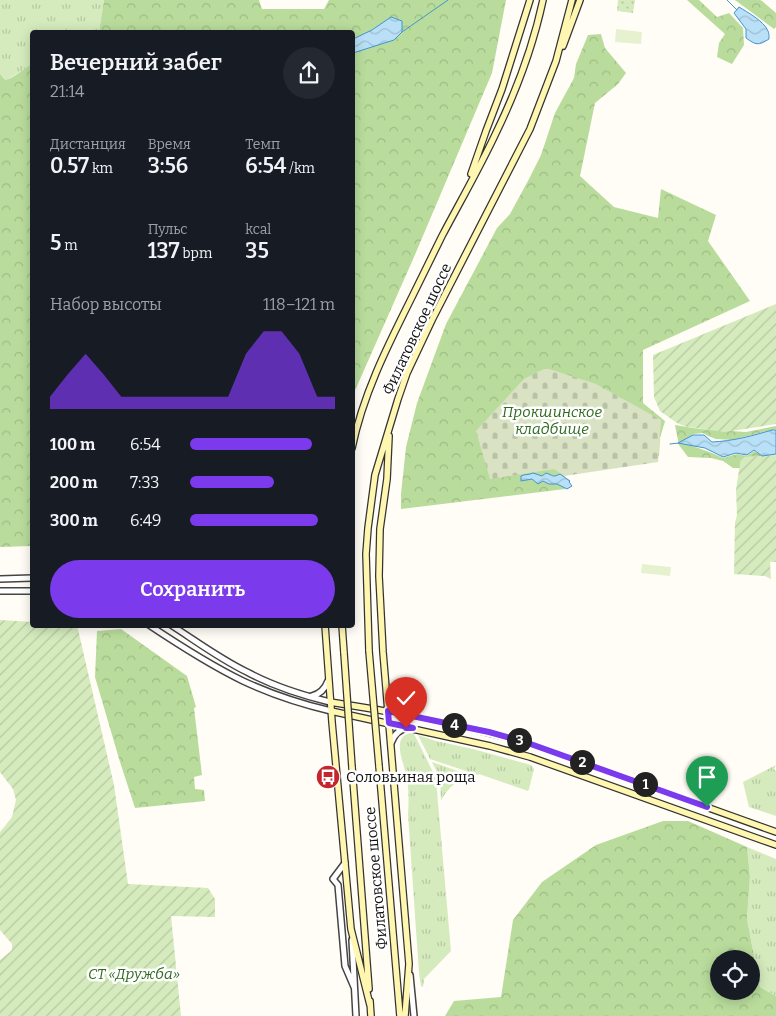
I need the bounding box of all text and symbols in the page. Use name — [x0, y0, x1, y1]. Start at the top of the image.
button: share — [283, 47, 335, 99]
text: Вечерний забег — [50, 49, 222, 76]
text: 21:14 — [50, 82, 84, 101]
text: Дистанция — [50, 136, 126, 153]
text: Время — [148, 136, 191, 153]
text: Темп — [245, 136, 280, 153]
text: 0.57 — [50, 153, 89, 179]
text: 3:56 — [148, 153, 188, 179]
text: 6:54 — [245, 153, 287, 179]
text: km — [89, 160, 113, 177]
text: /km — [287, 160, 315, 177]
text: Пульс — [148, 221, 188, 238]
text: kcal — [245, 221, 271, 238]
text: 5 — [50, 230, 61, 256]
text: m — [61, 237, 78, 254]
text: 137 — [148, 238, 180, 264]
text: 35 — [245, 238, 269, 264]
text: bpm — [180, 245, 212, 262]
street label: Филатовское шоссе — [379, 260, 455, 398]
text: Набор высоты — [50, 295, 162, 314]
text: 118–121 m — [263, 295, 335, 314]
park label: Прокшинское кладбище — [502, 403, 603, 438]
text: 100 m — [50, 435, 95, 454]
text: 6:54 — [130, 435, 161, 454]
text: 200 m — [50, 473, 97, 492]
text: 7:33 — [130, 473, 159, 492]
text: 300 m — [50, 511, 98, 530]
text: 6:49 — [130, 511, 162, 530]
button: Сохранить — [50, 560, 335, 618]
pin — [385, 677, 427, 728]
icon: check — [392, 684, 420, 712]
pin: 4 — [442, 712, 466, 738]
text: 4 — [450, 717, 459, 734]
pin: 3 — [506, 728, 532, 752]
text: 3 — [515, 732, 524, 749]
pin: 2 — [570, 750, 594, 774]
text: 2 — [579, 754, 586, 771]
pin — [686, 756, 728, 807]
icon: arrive — [693, 763, 721, 791]
bus stop icon: Соловьиная роща — [315, 764, 341, 790]
place label: Соловьиная роща — [346, 768, 475, 786]
pin: 1 — [632, 772, 658, 796]
text: 1 — [642, 776, 649, 793]
street label: Филатовское шоссе — [361, 806, 391, 950]
map controls — [710, 950, 760, 1000]
button: locate — [710, 950, 760, 1000]
park label: СТ «Дружба» — [88, 965, 180, 983]

